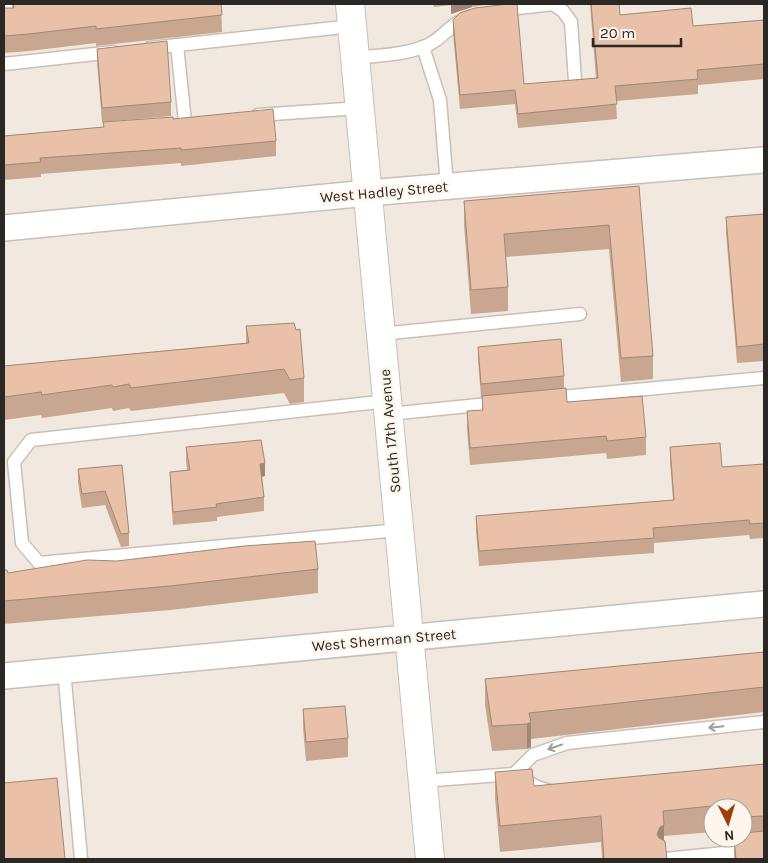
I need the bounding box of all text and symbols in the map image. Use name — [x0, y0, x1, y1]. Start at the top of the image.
scale bar — [593, 15, 680, 47]
text: 20 m — [600, 24, 635, 42]
street label: West Hadley Street — [319, 177, 449, 207]
street label: South 17th Avenue — [376, 368, 404, 494]
street label: West Sherman Street — [311, 625, 457, 655]
one-way arrow — [708, 722, 724, 732]
one-way arrow — [548, 743, 563, 752]
north arrow — [703, 798, 753, 848]
text: N — [723, 827, 735, 844]

